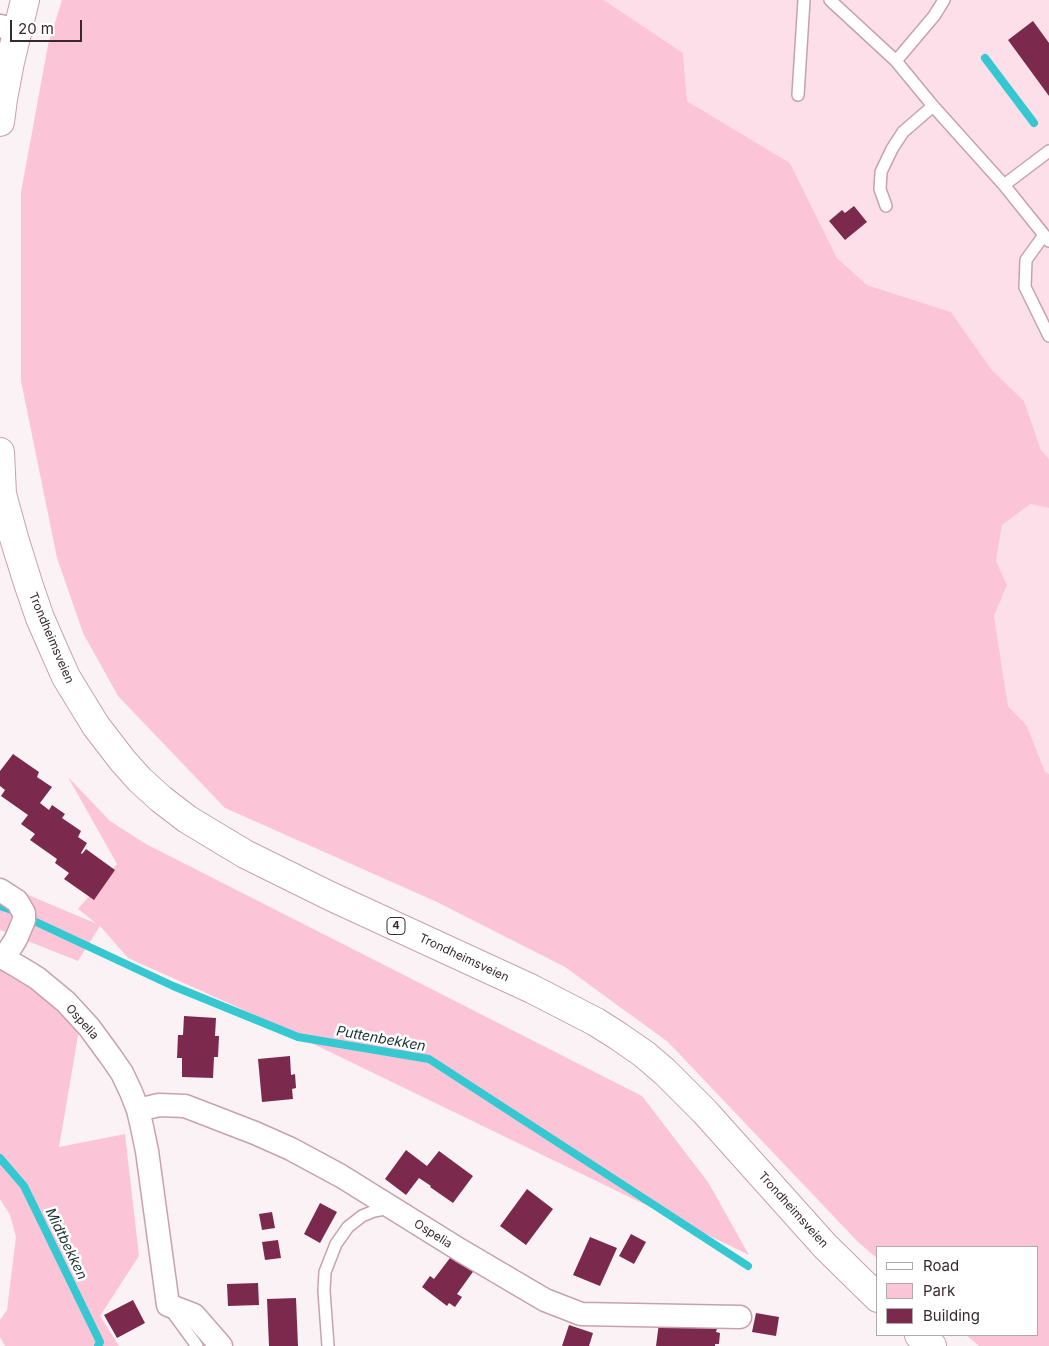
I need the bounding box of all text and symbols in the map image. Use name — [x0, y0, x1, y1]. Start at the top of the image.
scale bar — [12, 10, 85, 42]
text: 20 m — [18, 19, 54, 38]
street label: Trondheimsveien — [25, 590, 77, 686]
road number: 4 — [387, 918, 405, 934]
street label: Trondheimsveien — [417, 931, 511, 985]
street label: Ospelia — [62, 1001, 102, 1043]
water label: Puttenbekken — [335, 1023, 427, 1055]
street label: Trondheimsveien — [755, 1169, 831, 1251]
water label: Midtbekken — [41, 1206, 91, 1282]
street label: Ospelia — [411, 1217, 455, 1251]
legend — [876, 1246, 1039, 1336]
text: Road — [923, 1256, 959, 1275]
text: Park — [923, 1281, 955, 1300]
text: Building — [923, 1306, 980, 1325]

